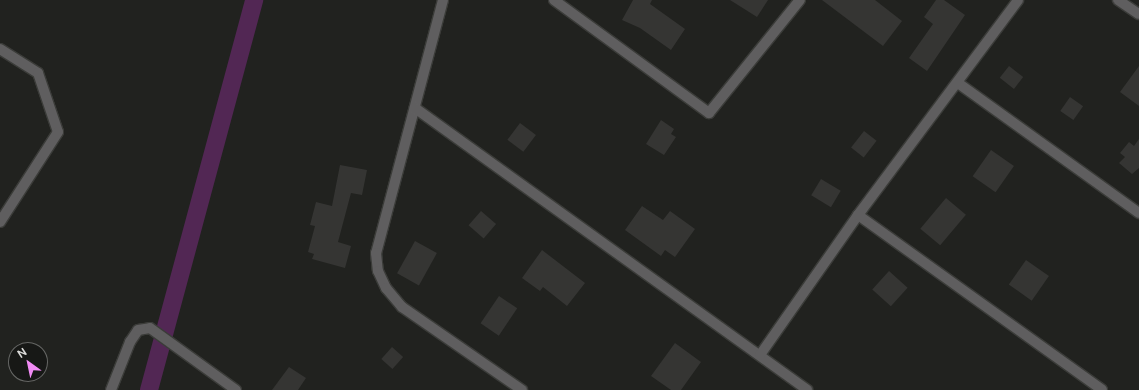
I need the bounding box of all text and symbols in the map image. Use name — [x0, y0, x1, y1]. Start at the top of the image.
north arrow — [8, 342, 48, 382]
text: N — [15, 345, 29, 360]

